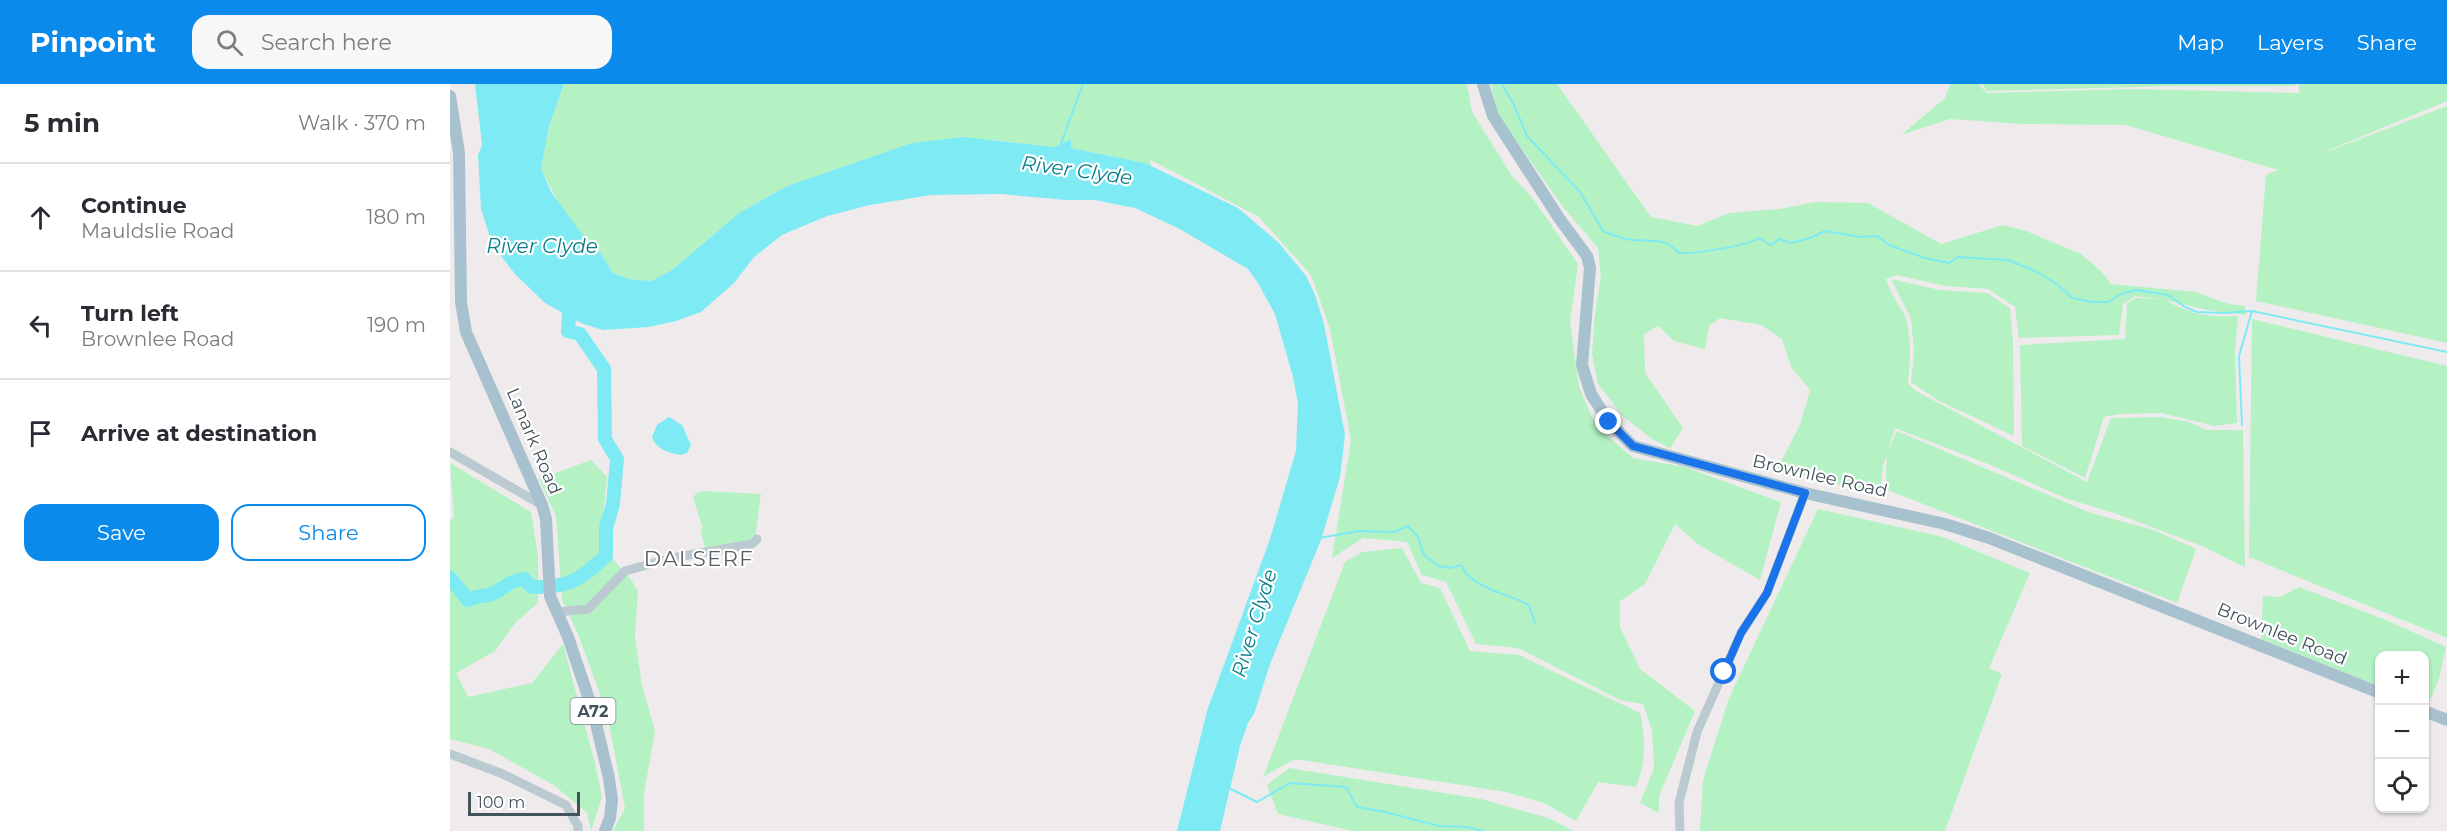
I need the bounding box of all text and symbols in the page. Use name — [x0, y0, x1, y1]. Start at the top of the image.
search box — [192, 15, 612, 69]
text: Pinpoint — [30, 25, 156, 59]
icon: search — [213, 26, 246, 59]
text: Search here — [261, 29, 392, 56]
text: Map — [2177, 30, 2224, 55]
text: Layers — [2257, 30, 2324, 55]
text: Share — [2357, 30, 2417, 55]
text: 5 min — [24, 107, 100, 139]
text: Walk · 370 m — [298, 111, 426, 135]
water label: River Clyde — [1020, 150, 1134, 190]
text: Continue — [81, 192, 187, 219]
icon: ahead — [24, 201, 57, 234]
text: 180 m — [366, 205, 426, 229]
text: Mauldslie Road — [81, 219, 234, 243]
water label: River Clyde — [486, 234, 598, 258]
text: Turn left — [81, 300, 179, 327]
icon: left — [24, 309, 57, 342]
text: 190 m — [367, 313, 426, 337]
text: Brownlee Road — [81, 327, 234, 351]
street label: Lanark Road — [502, 384, 566, 498]
route end — [1595, 408, 1621, 434]
icon: arrive — [24, 417, 57, 450]
text: Arrive at destination — [81, 420, 317, 447]
street label: Brownlee Road — [1750, 450, 1890, 502]
button: Save — [24, 504, 219, 561]
button: Share — [231, 504, 426, 561]
district label: DALSERF — [644, 546, 754, 571]
water label: River Clyde — [1226, 566, 1282, 680]
street label: Brownlee Road — [2214, 598, 2350, 670]
map controls — [2375, 651, 2429, 813]
button: + — [2375, 651, 2429, 705]
route start — [1710, 658, 1736, 684]
road number: A72 — [570, 698, 616, 724]
button: − — [2375, 705, 2429, 759]
button: locate — [2375, 759, 2429, 813]
scale bar — [468, 789, 580, 816]
text: 100 m — [477, 793, 525, 812]

